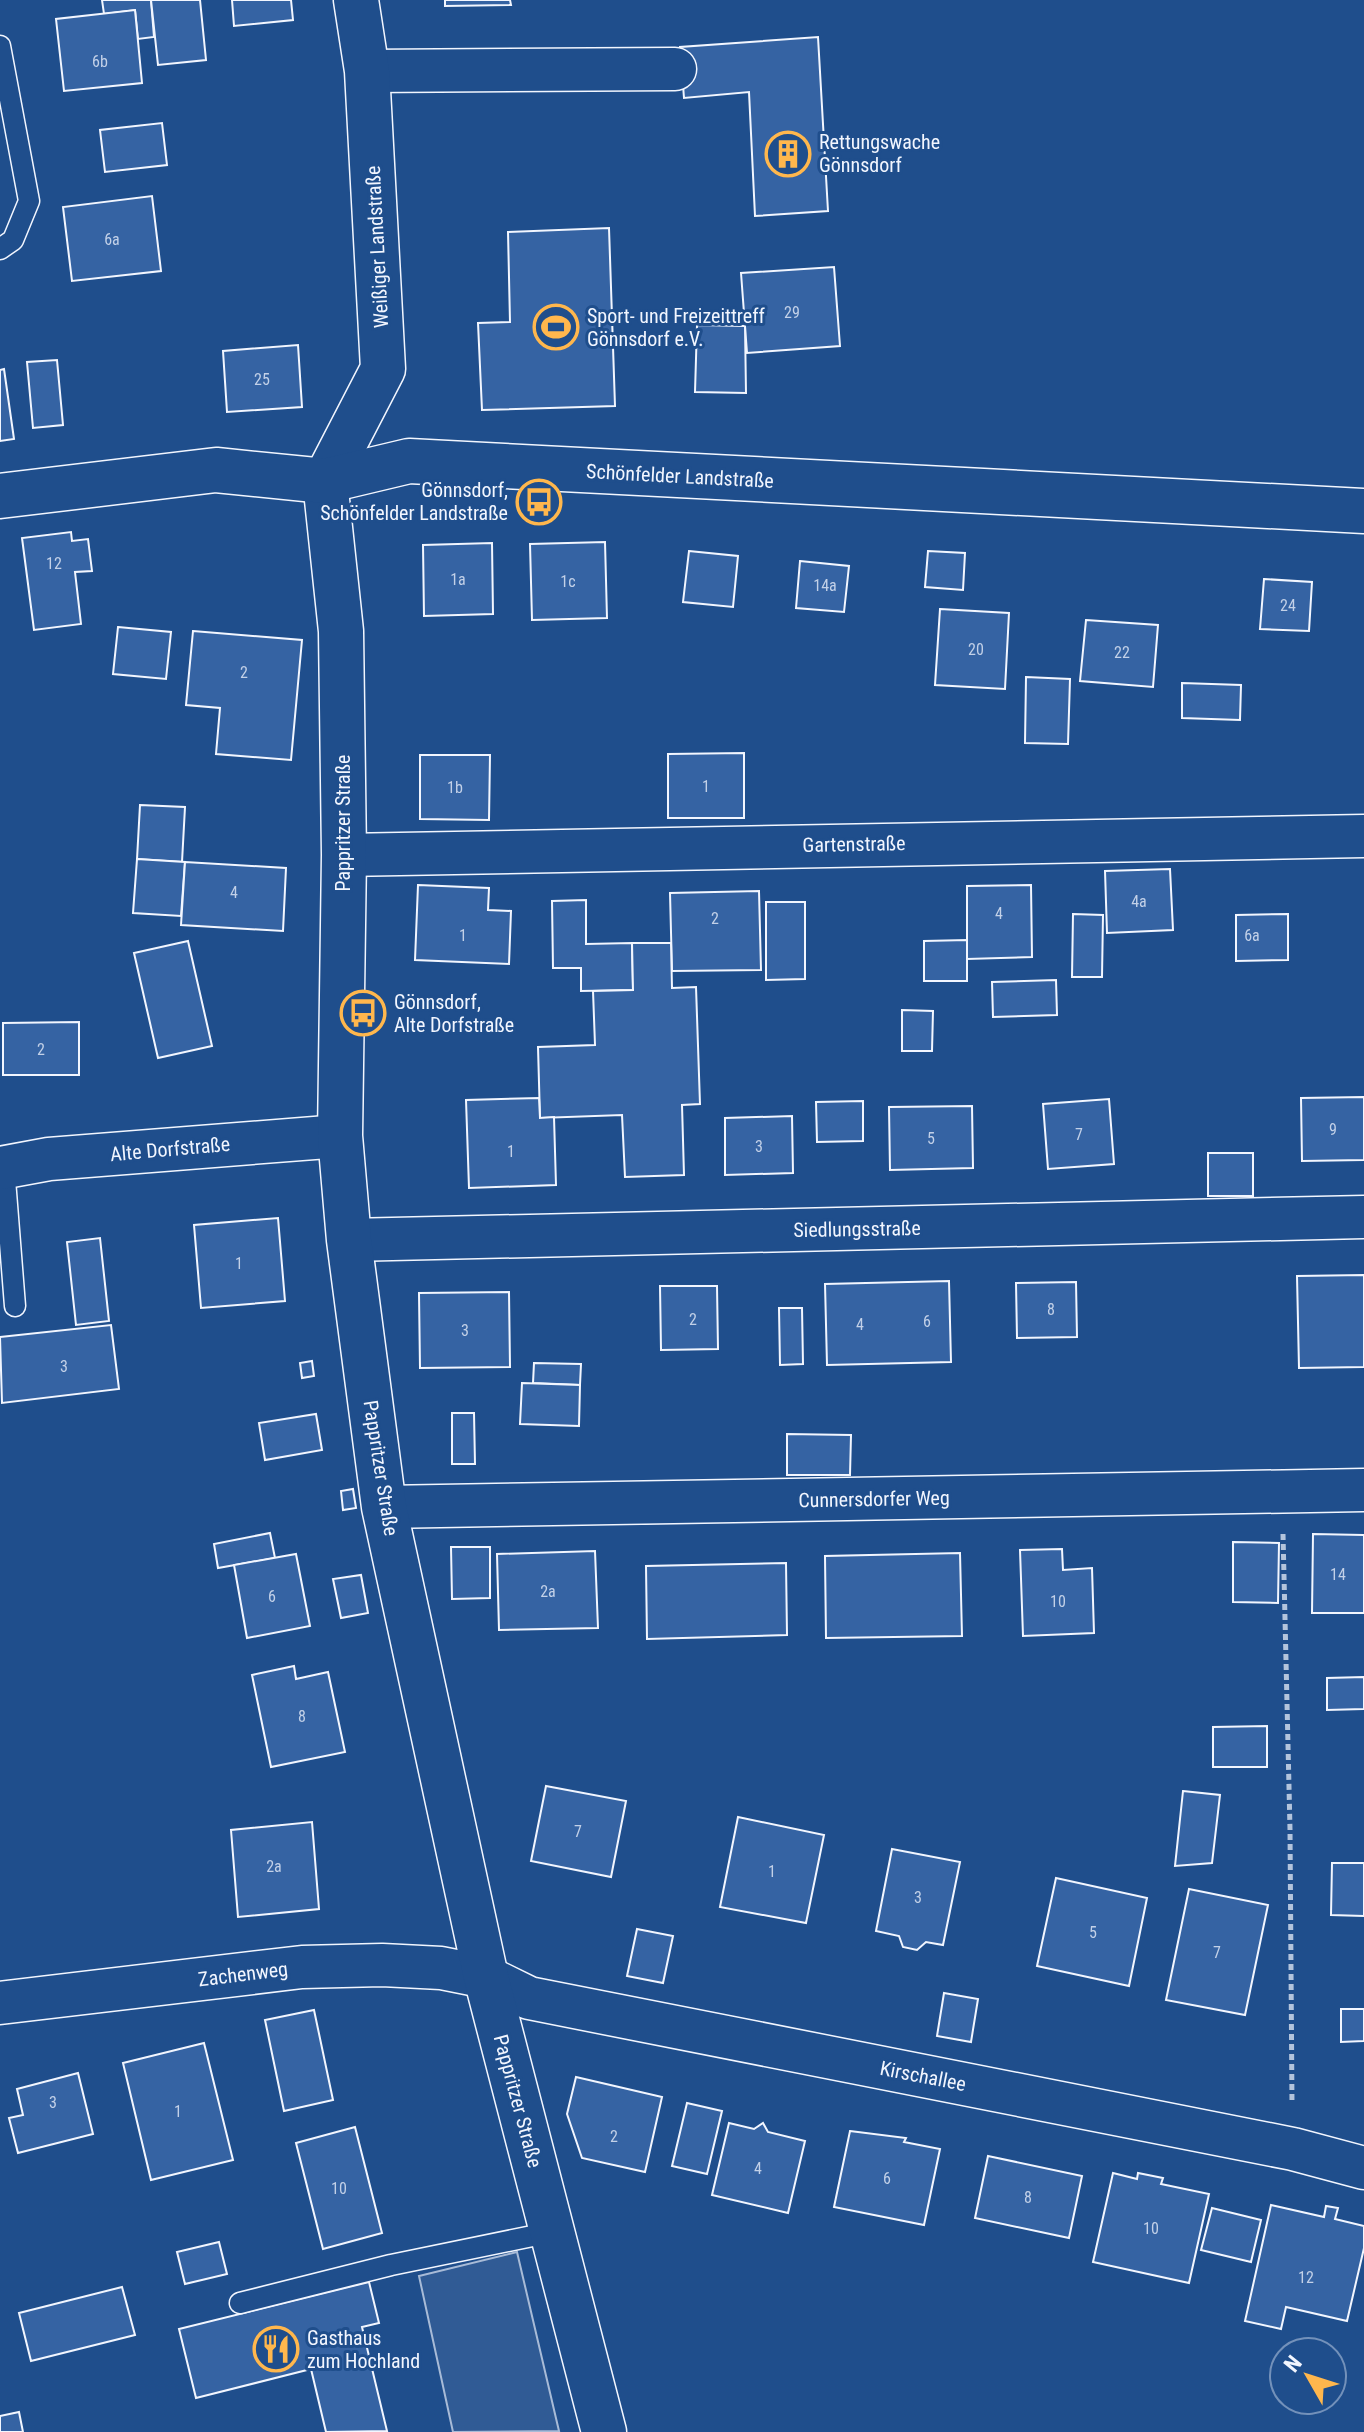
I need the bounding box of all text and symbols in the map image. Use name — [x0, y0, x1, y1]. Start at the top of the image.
house number: 6b — [92, 52, 108, 71]
building icon: Rettungswache Gönnsdorf — [764, 130, 812, 178]
place label: Rettungswache Gönnsdorf — [819, 130, 940, 177]
street label: Weißiger Landstraße — [361, 165, 393, 329]
house number: 6a — [104, 230, 120, 249]
sports icon: Sport- und Freizeittreff Gönnsdorf e.V. — [532, 303, 580, 351]
house number: 29 — [784, 303, 800, 322]
place label: Sport- und Freizeittreff Gönnsdorf e.V. — [587, 304, 765, 351]
house number: 25 — [254, 370, 270, 389]
street label: Schönfelder Landstraße — [586, 459, 774, 493]
place label: Gönnsdorf, Schönfelder Landstraße — [320, 478, 508, 525]
bus stop icon: Gönnsdorf, Schönfelder Landstraße — [515, 478, 563, 526]
house number: 12 — [46, 554, 62, 573]
house number: 1a — [450, 570, 466, 589]
house number: 1c — [560, 572, 576, 591]
house number: 14a — [813, 576, 837, 595]
house number: 24 — [1280, 596, 1296, 615]
house number: 20 — [968, 640, 984, 659]
house number: 22 — [1114, 643, 1130, 662]
house number: 2 — [240, 663, 248, 682]
street label: Pappritzer Straße — [331, 755, 355, 891]
house number: 1 — [702, 777, 710, 796]
house number: 1b — [447, 778, 463, 797]
street label: Gartenstraße — [802, 831, 906, 857]
house number: 4 — [230, 883, 238, 902]
house number: 4a — [1131, 892, 1147, 911]
house number: 4 — [995, 904, 1003, 923]
house number: 2 — [711, 909, 719, 928]
house number: 1 — [459, 926, 467, 945]
house number: 6a — [1244, 926, 1260, 945]
bus stop icon: Gönnsdorf, Alte Dorfstraße — [339, 989, 387, 1037]
place label: Gönnsdorf, Alte Dorfstraße — [394, 990, 514, 1037]
house number: 2 — [37, 1040, 45, 1059]
house number: 9 — [1329, 1120, 1337, 1139]
house number: 7 — [1075, 1125, 1083, 1144]
house number: 5 — [927, 1129, 935, 1148]
street label: Alte Dorfstraße — [109, 1132, 231, 1166]
house number: 3 — [755, 1137, 763, 1156]
house number: 1 — [507, 1142, 515, 1161]
street label: Siedlungsstraße — [793, 1216, 921, 1242]
house number: 1 — [235, 1254, 243, 1273]
house number: 8 — [1047, 1300, 1055, 1319]
house number: 2 — [689, 1310, 697, 1329]
house number: 6 — [923, 1312, 931, 1331]
house number: 4 — [856, 1315, 864, 1334]
house number: 3 — [461, 1321, 469, 1340]
house number: 3 — [60, 1357, 68, 1376]
street label: Pappritzer Straße — [358, 1398, 404, 1538]
street label: Cunnersdorfer Weg — [798, 1486, 950, 1512]
house number: 14 — [1330, 1565, 1346, 1584]
house number: 2a — [540, 1582, 556, 1601]
house number: 6 — [268, 1587, 276, 1606]
house number: 10 — [1050, 1592, 1066, 1611]
house number: 8 — [298, 1707, 306, 1726]
house number: 7 — [574, 1822, 582, 1841]
house number: 2a — [266, 1857, 282, 1876]
house number: 1 — [768, 1862, 776, 1881]
house number: 3 — [914, 1888, 922, 1907]
house number: 5 — [1089, 1923, 1097, 1942]
house number: 7 — [1213, 1943, 1221, 1962]
street label: Zachenweg — [197, 1957, 289, 1991]
street label: Pappritzer Straße — [489, 2032, 547, 2170]
street label: Kirschallee — [878, 2056, 968, 2096]
house number: 3 — [49, 2093, 57, 2112]
house number: 1 — [174, 2102, 182, 2121]
house number: 2 — [610, 2127, 618, 2146]
house number: 4 — [754, 2159, 762, 2178]
house number: 6 — [883, 2169, 891, 2188]
house number: 10 — [331, 2179, 347, 2198]
house number: 8 — [1024, 2188, 1032, 2207]
house number: 10 — [1143, 2219, 1159, 2238]
house number: 12 — [1298, 2268, 1314, 2287]
restaurant icon: Gasthaus zum Hochland — [252, 2325, 300, 2373]
place label: Gasthaus zum Hochland — [307, 2326, 420, 2373]
north arrow — [1268, 2336, 1348, 2416]
text: N — [1279, 2351, 1307, 2377]

